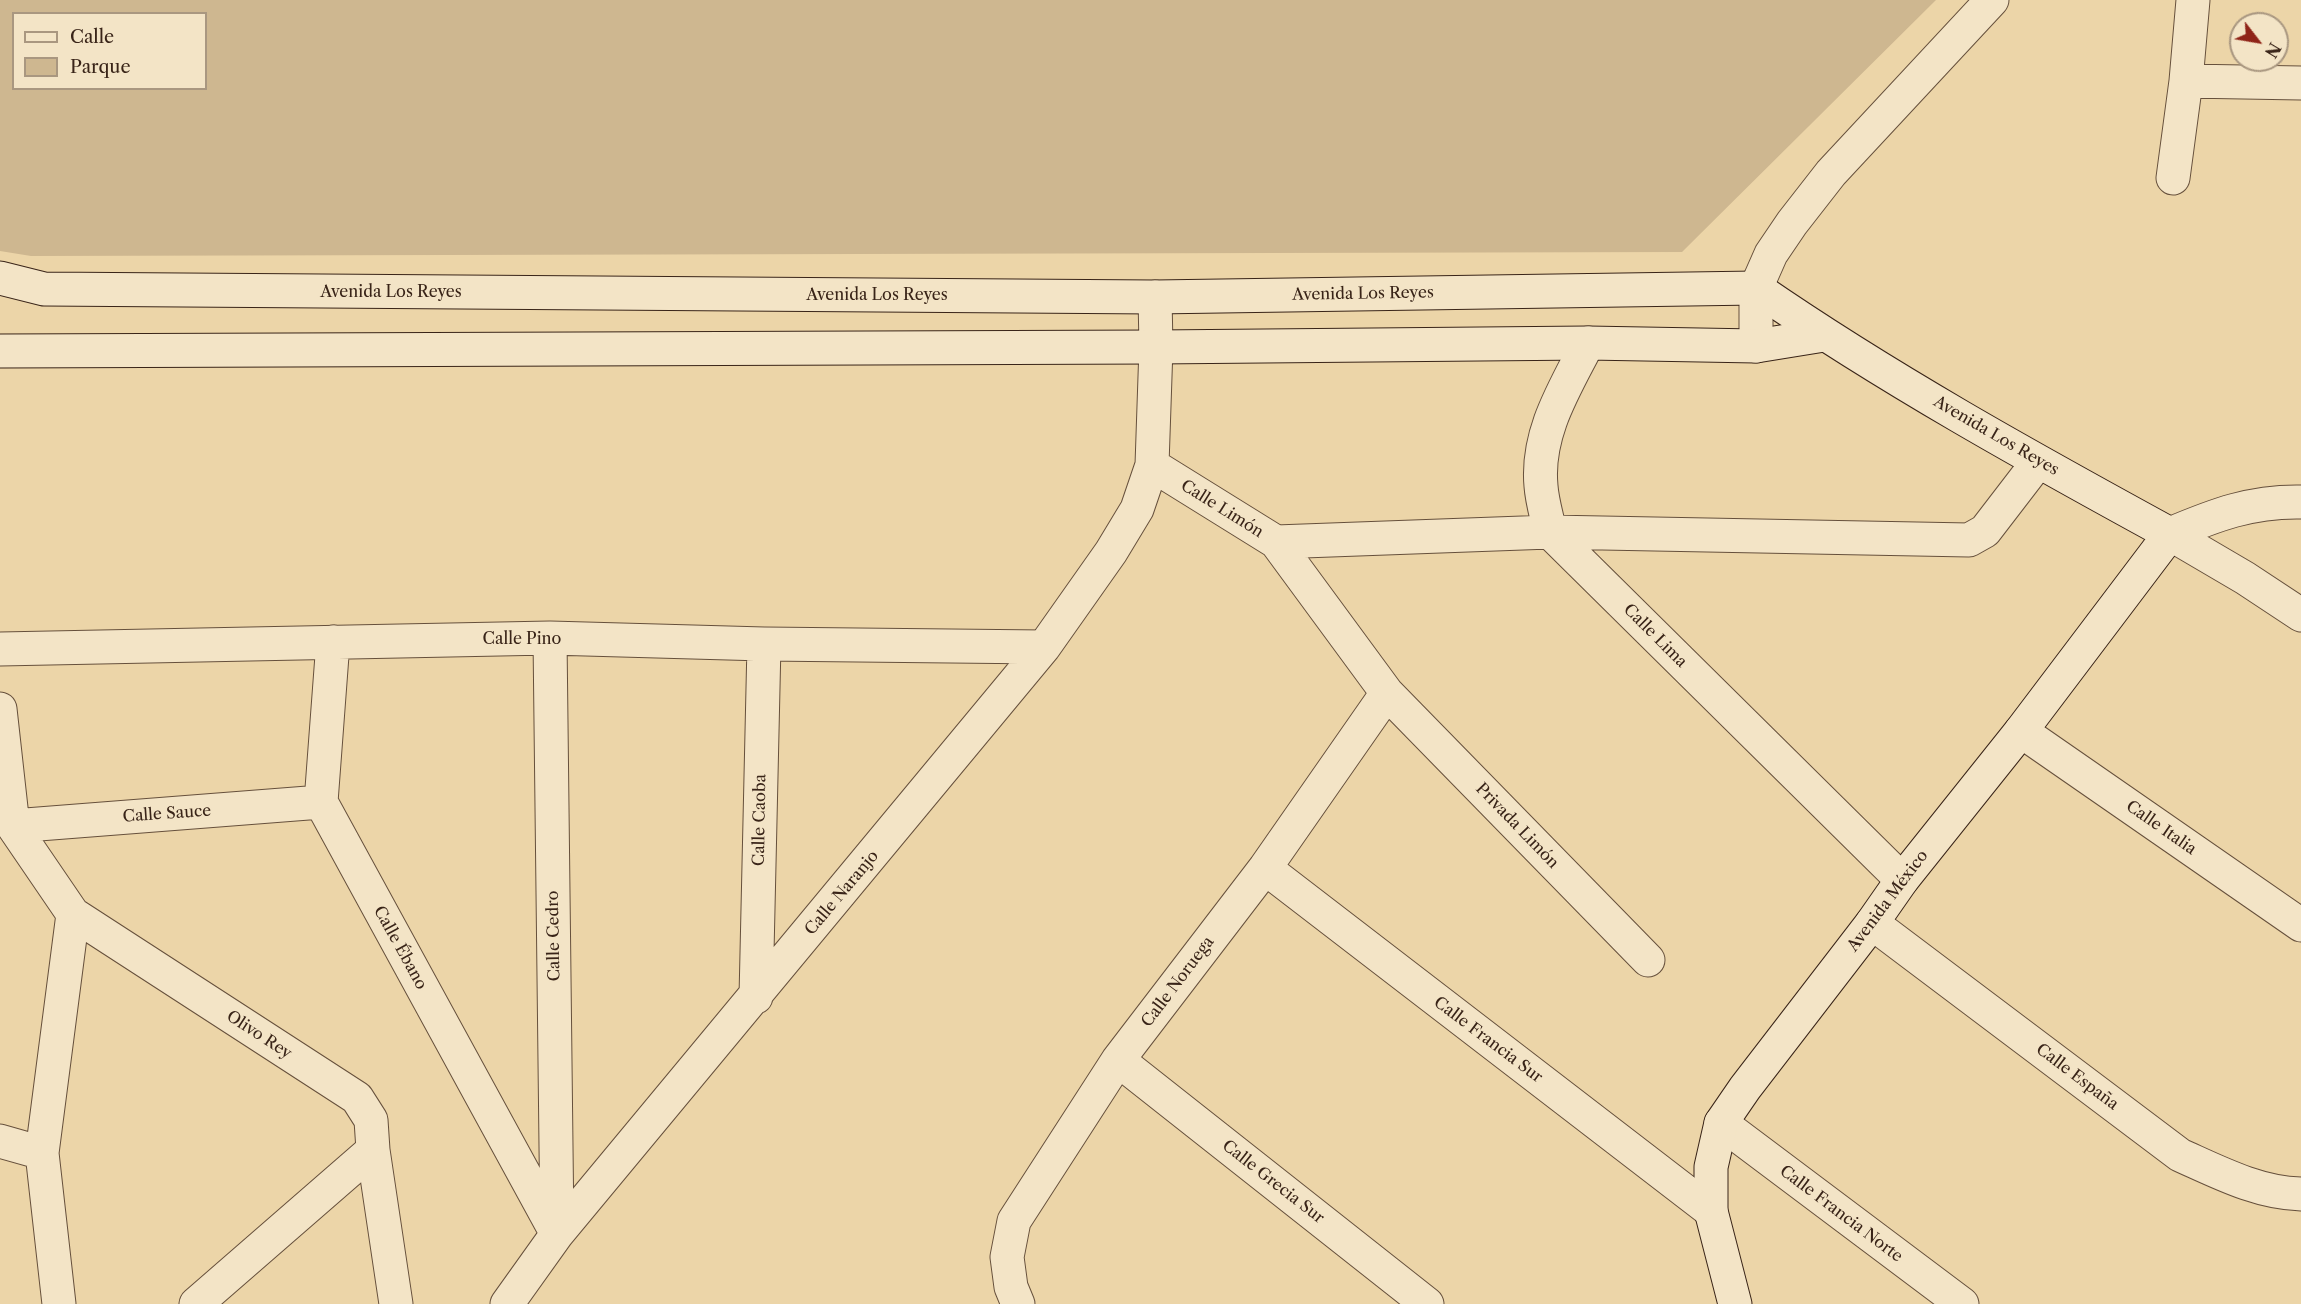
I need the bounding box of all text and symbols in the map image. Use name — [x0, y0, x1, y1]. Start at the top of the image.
legend — [12, 12, 207, 90]
north arrow — [2229, 12, 2289, 72]
text: Calle — [70, 26, 114, 48]
text: N — [2261, 39, 2285, 61]
text: Parque — [70, 56, 131, 78]
street label: Avenida Los Reyes — [320, 282, 462, 302]
street label: Avenida Los Reyes — [1292, 283, 1434, 305]
street label: Avenida Los Reyes — [806, 285, 948, 305]
street label: Avenida Los Reyes — [1930, 392, 2062, 480]
street label: Calle Limón — [1177, 476, 1267, 542]
street label: Calle Lima — [1619, 600, 1691, 672]
street label: Calle Pino — [483, 629, 561, 649]
street label: Calle Caoba — [750, 774, 770, 866]
street label: Privada Limón — [1471, 779, 1563, 873]
street label: Calle Italia — [2122, 797, 2200, 859]
street label: Calle Sauce — [122, 801, 212, 827]
street label: Calle Naranjo — [801, 847, 883, 939]
street label: Avenida México — [1844, 847, 1932, 955]
street label: Calle Cedro — [544, 890, 564, 982]
street label: Calle Ébano — [369, 903, 431, 993]
street label: Calle Noruega — [1138, 933, 1218, 1031]
street label: Calle Francia Sur — [1430, 993, 1546, 1087]
street label: Olivo Rey — [223, 1007, 295, 1063]
street label: Calle España — [2032, 1040, 2122, 1114]
street label: Calle Grecia Sur — [1218, 1136, 1328, 1228]
street label: Calle Francia Norte — [1776, 1162, 1906, 1266]

